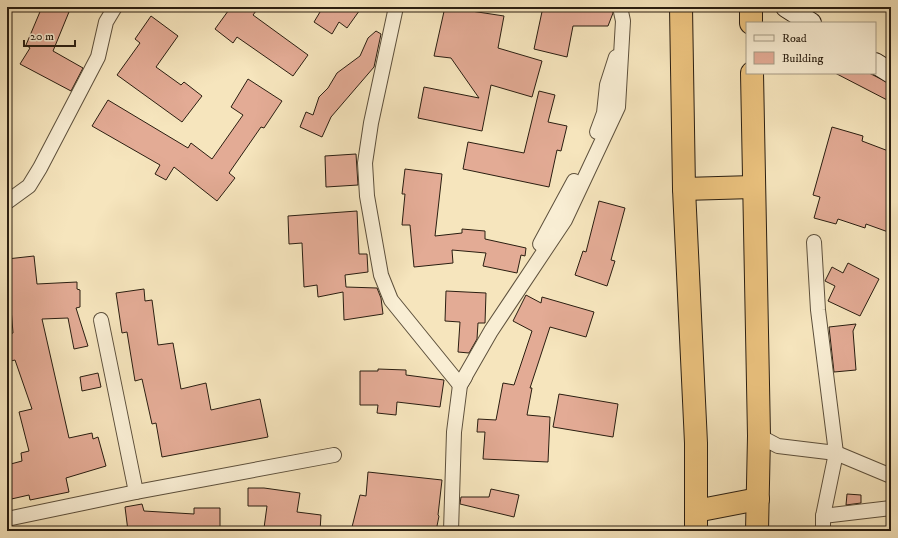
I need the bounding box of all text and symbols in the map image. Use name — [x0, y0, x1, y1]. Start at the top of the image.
scale bar — [24, 22, 75, 48]
legend — [746, 22, 876, 74]
text: 20 m — [30, 29, 54, 44]
text: Road — [782, 31, 807, 46]
text: Building — [782, 51, 823, 66]

